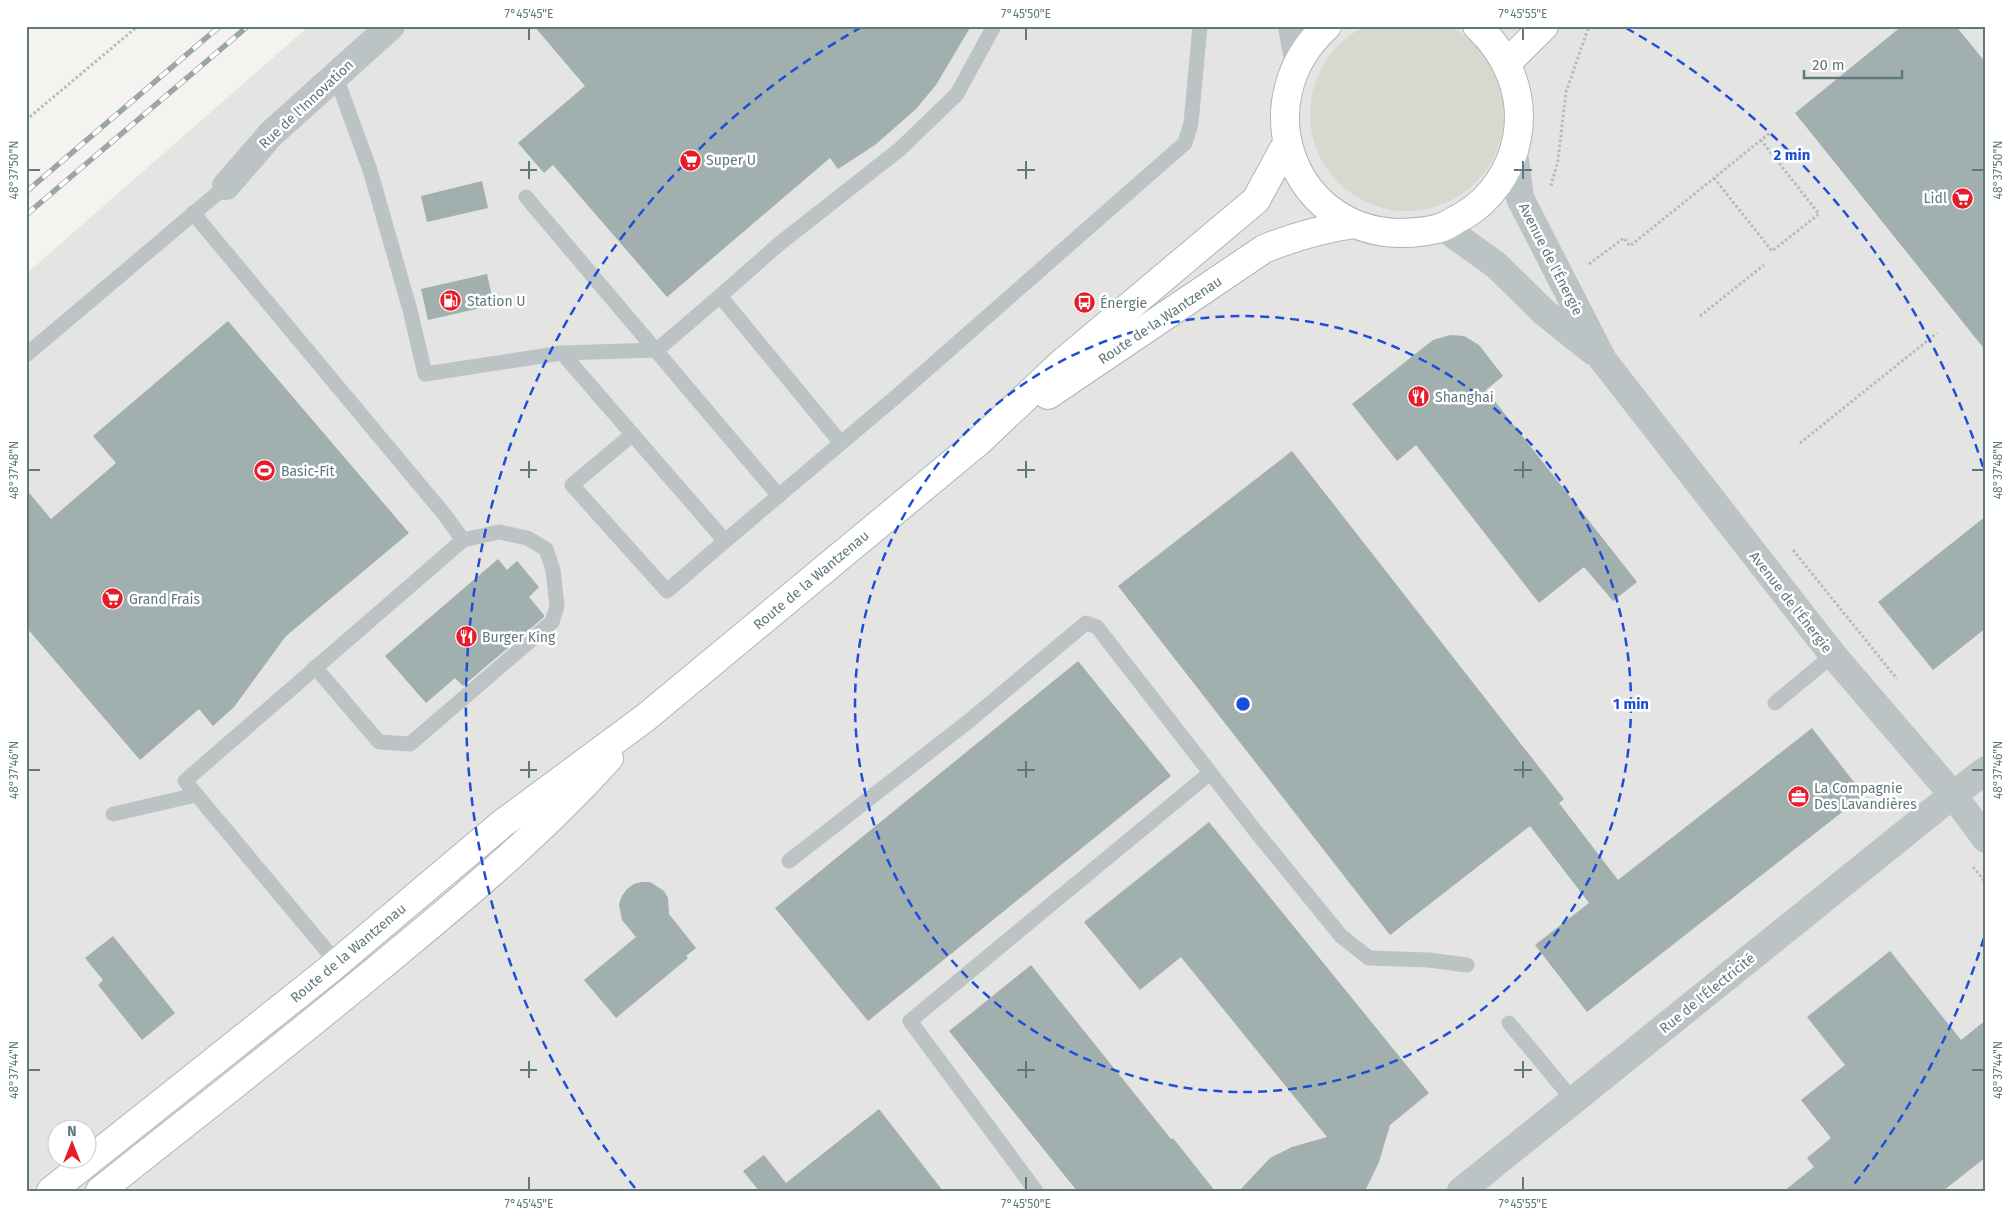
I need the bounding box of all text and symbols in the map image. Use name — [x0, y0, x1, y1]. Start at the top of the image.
text: 7°45'45"E — [505, 7, 553, 21]
text: 7°45'50"E — [1001, 7, 1051, 21]
text: 7°45'55"E — [1498, 7, 1548, 21]
scale bar — [1804, 48, 1902, 80]
street label: Rue de l'Innovation — [256, 56, 357, 153]
text: 20 m — [1812, 56, 1845, 74]
text: 48°37'50"N — [7, 141, 21, 199]
text: 48°37'50"N — [1991, 141, 2005, 199]
text: 2 min — [1774, 146, 1810, 164]
supermarket icon: Super U — [678, 148, 702, 172]
place label: Super U — [706, 152, 756, 169]
supermarket icon: Lidl — [1951, 186, 1975, 210]
place label: Lidl — [1924, 190, 1947, 207]
street label: Avenue de l'Énergie — [1515, 200, 1587, 318]
street label: Route de la Wantzenau — [1095, 273, 1225, 368]
fuel station icon: Station U — [439, 289, 463, 313]
bus stop icon: Énergie — [1072, 291, 1096, 315]
place label: Station U — [467, 293, 526, 310]
place label: Énergie — [1100, 294, 1147, 312]
restaurant icon: Shanghai — [1407, 385, 1431, 409]
place label: Shanghai — [1435, 389, 1494, 406]
text: 48°37'48"N — [7, 441, 21, 499]
text: 48°37'48"N — [1991, 441, 2005, 499]
sports icon: Basic-Fit — [253, 459, 277, 483]
place label: Basic-Fit — [281, 463, 336, 480]
street label: Route de la Wantzenau — [750, 527, 873, 634]
street label: Avenue de l'Énergie — [1746, 548, 1836, 656]
supermarket icon: Grand Frais — [101, 587, 125, 611]
place label: Grand Frais — [129, 591, 201, 608]
restaurant icon: Burger King — [454, 625, 478, 649]
place label: Burger King — [482, 629, 556, 646]
centre of rings — [1234, 695, 1252, 713]
text: 1 min — [1613, 695, 1649, 713]
text: 48°37'46"N — [7, 741, 21, 799]
text: 48°37'46"N — [1991, 741, 2005, 799]
place label: La Compagnie Des Lavandières — [1814, 780, 1917, 813]
office icon: La Compagnie Des Lavandières — [1786, 784, 1810, 808]
street label: Route de la Wantzenau — [287, 900, 410, 1007]
street label: Rue de l'Électricité — [1656, 949, 1758, 1037]
text: 48°37'44"N — [7, 1041, 21, 1099]
text: 48°37'44"N — [1991, 1041, 2005, 1099]
north arrow — [48, 1120, 98, 1170]
text: N — [67, 1123, 77, 1140]
text: 7°45'45"E — [505, 1197, 553, 1211]
text: 7°45'50"E — [1001, 1197, 1051, 1211]
text: 7°45'55"E — [1498, 1197, 1548, 1211]

